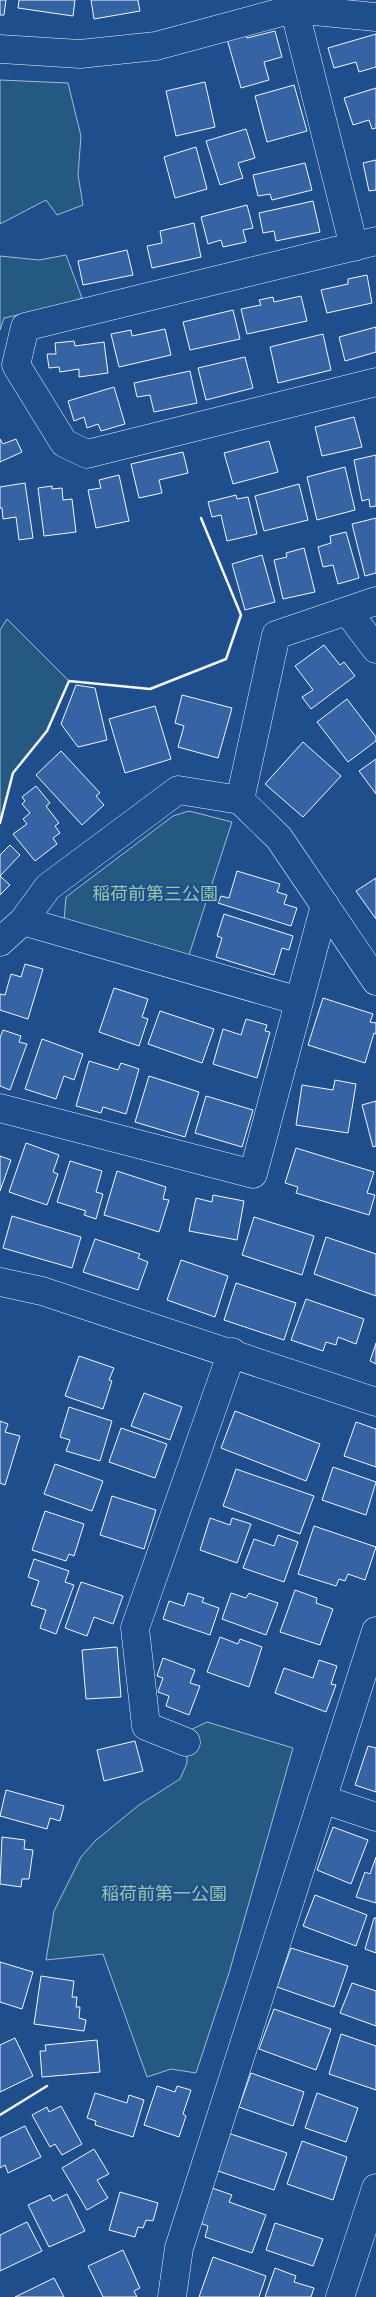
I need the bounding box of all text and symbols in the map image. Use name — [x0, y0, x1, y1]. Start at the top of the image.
park label: 稲荷前第三公園 — [92, 884, 218, 904]
park label: 稲荷前第一公園 — [101, 1884, 227, 1904]

